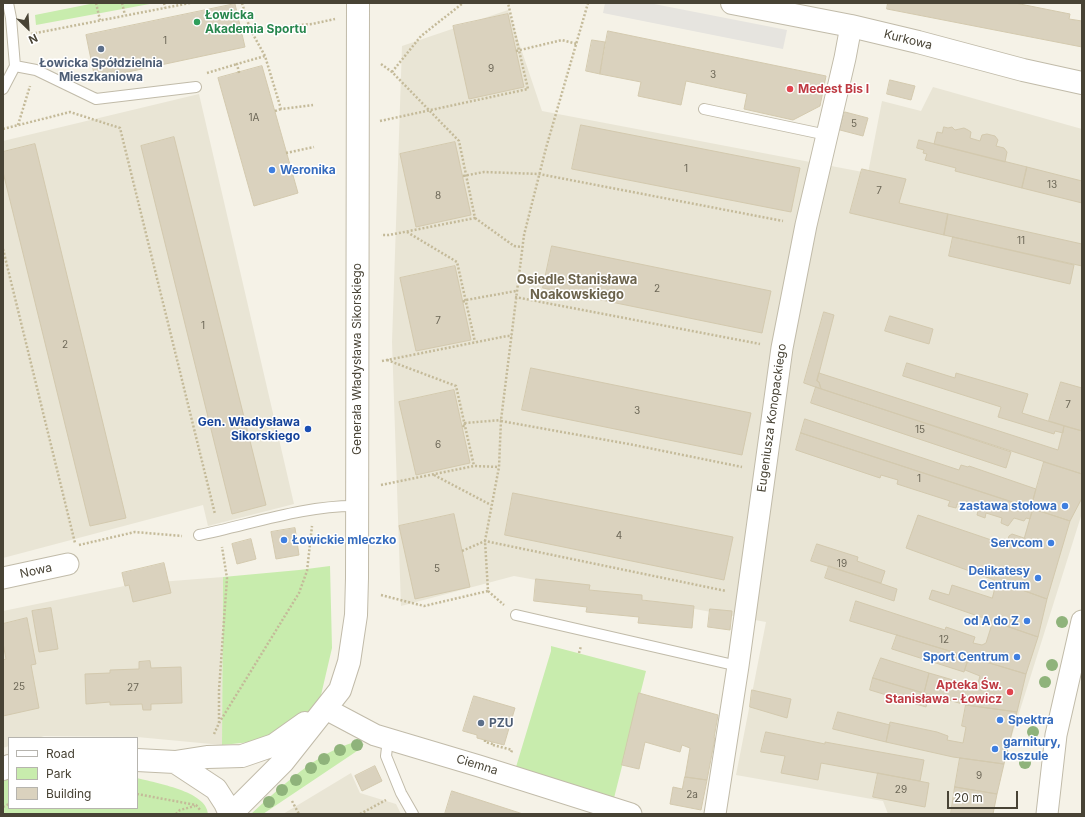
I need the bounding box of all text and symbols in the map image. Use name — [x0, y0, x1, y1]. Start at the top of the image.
north arrow — [8, 8, 48, 48]
place label: Łowicka Akademia Sportu — [205, 8, 306, 36]
marker: Łowicka Akademia Sportu — [192, 17, 202, 27]
street label: Kurkowa — [882, 27, 934, 53]
text: N — [26, 31, 40, 47]
house number: 1 — [163, 35, 167, 47]
marker: Łowicka Spółdzielnia Mieszkaniowa — [96, 44, 106, 54]
place label: Łowicka Spółdzielnia Mieszkaniowa — [39, 56, 163, 84]
house number: 9 — [488, 63, 494, 75]
house number: 3 — [710, 69, 716, 81]
place label: Medest Bis I — [798, 82, 869, 96]
marker: Medest Bis I — [785, 84, 795, 94]
house number: 1A — [249, 112, 259, 124]
house number: 5 — [851, 118, 857, 130]
place label: Weronika — [280, 163, 336, 177]
house number: 1 — [684, 163, 688, 175]
marker: Weronika — [267, 165, 277, 175]
house number: 13 — [1047, 179, 1057, 191]
house number: 7 — [876, 185, 882, 197]
house number: 8 — [435, 190, 441, 202]
house number: 11 — [1017, 235, 1025, 247]
street label: Generała Władysława Sikorskiego — [350, 263, 364, 455]
district label: Osiedle Stanisława Noakowskiego — [517, 272, 637, 303]
house number: 2 — [654, 283, 660, 295]
house number: 7 — [435, 315, 441, 327]
house number: 1 — [201, 320, 205, 332]
house number: 2 — [62, 339, 68, 351]
street label: Eugeniusza Konopackiego — [754, 343, 790, 493]
house number: 7 — [1065, 399, 1071, 411]
house number: 3 — [634, 405, 640, 417]
place label: Gen. Władysława Sikorskiego — [198, 415, 300, 443]
marker: Gen. Władysława Sikorskiego — [303, 424, 313, 434]
house number: 15 — [915, 424, 925, 436]
house number: 6 — [435, 439, 441, 451]
house number: 1 — [917, 473, 921, 485]
place label: zastawa stołowa — [959, 499, 1057, 513]
marker: zastawa stołowa — [1060, 501, 1070, 511]
house number: 4 — [616, 530, 622, 542]
place label: Łowickie mleczko — [292, 533, 396, 547]
marker: Łowickie mleczko — [279, 535, 289, 545]
place label: Servcom — [991, 536, 1043, 550]
marker: Servcom — [1046, 538, 1056, 548]
house number: 19 — [837, 558, 847, 570]
street label: Nowa — [19, 561, 53, 581]
house number: 5 — [434, 563, 440, 575]
place label: Delikatesy Centrum — [968, 564, 1030, 592]
marker: Delikatesy Centrum — [1033, 573, 1043, 583]
place label: od A do Z — [964, 614, 1019, 628]
marker: od A do Z — [1022, 616, 1032, 626]
house number: 12 — [939, 634, 949, 646]
place label: Sport Centrum — [923, 650, 1009, 664]
marker: Sport Centrum — [1012, 652, 1022, 662]
place label: Apteka Św. Stanisława - Łowicz — [885, 678, 1002, 706]
house number: 25 — [13, 681, 25, 693]
house number: 27 — [127, 682, 139, 694]
marker: Apteka Św. Stanisława - Łowicz — [1005, 687, 1015, 697]
place label: Spektra — [1008, 713, 1054, 727]
marker: Spektra — [995, 715, 1005, 725]
place label: PZU — [489, 716, 514, 730]
marker: PZU — [476, 718, 486, 728]
place label: garnitury, koszule — [1003, 735, 1061, 763]
legend — [8, 737, 138, 809]
marker: garnitury, koszule — [990, 744, 1000, 754]
text: Road — [46, 746, 75, 761]
street label: Ciemna — [454, 752, 500, 778]
text: Park — [46, 766, 72, 781]
house number: 9 — [976, 770, 982, 782]
scale bar — [949, 783, 1020, 809]
house number: 29 — [895, 784, 907, 796]
text: Building — [46, 786, 91, 801]
house number: 2a — [686, 789, 698, 801]
text: 20 m — [954, 790, 983, 805]

